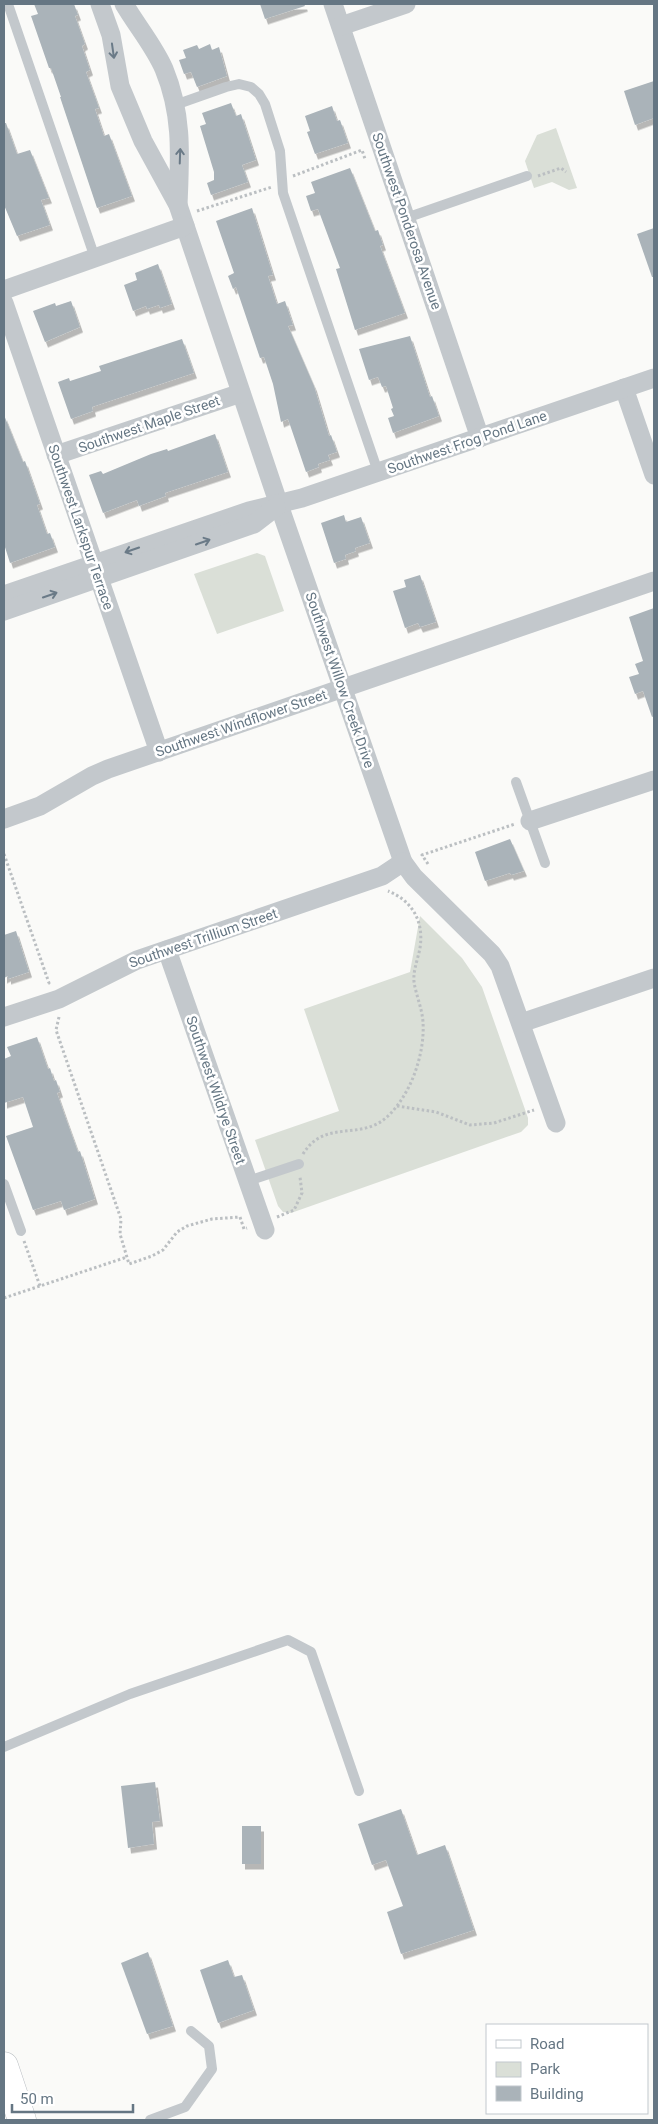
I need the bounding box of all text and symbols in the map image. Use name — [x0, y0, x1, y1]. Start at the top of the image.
one-way arrow — [108, 42, 118, 58]
street label: Southwest Ponderosa Avenue — [369, 130, 445, 312]
one-way arrow — [175, 148, 185, 164]
street label: Southwest Maple Street — [76, 392, 222, 456]
street label: Southwest Frog Pond Lane — [385, 407, 549, 477]
street label: Southwest Larkspur Terrace — [45, 442, 117, 612]
one-way arrow — [195, 536, 211, 546]
one-way arrow — [125, 546, 140, 555]
one-way arrow — [41, 590, 57, 599]
street label: Southwest Willow Creek Drive — [302, 590, 378, 770]
street label: Southwest Windflower Street — [153, 686, 329, 760]
street label: Southwest Trillium Street — [127, 905, 280, 971]
street label: Southwest Wildrye Street — [183, 1014, 249, 1167]
legend — [486, 2024, 648, 2114]
text: Road — [530, 2035, 564, 2053]
text: Park — [530, 2060, 561, 2078]
scale bar — [12, 2082, 134, 2114]
text: Building — [530, 2085, 584, 2103]
text: 50 m — [20, 2090, 54, 2108]

